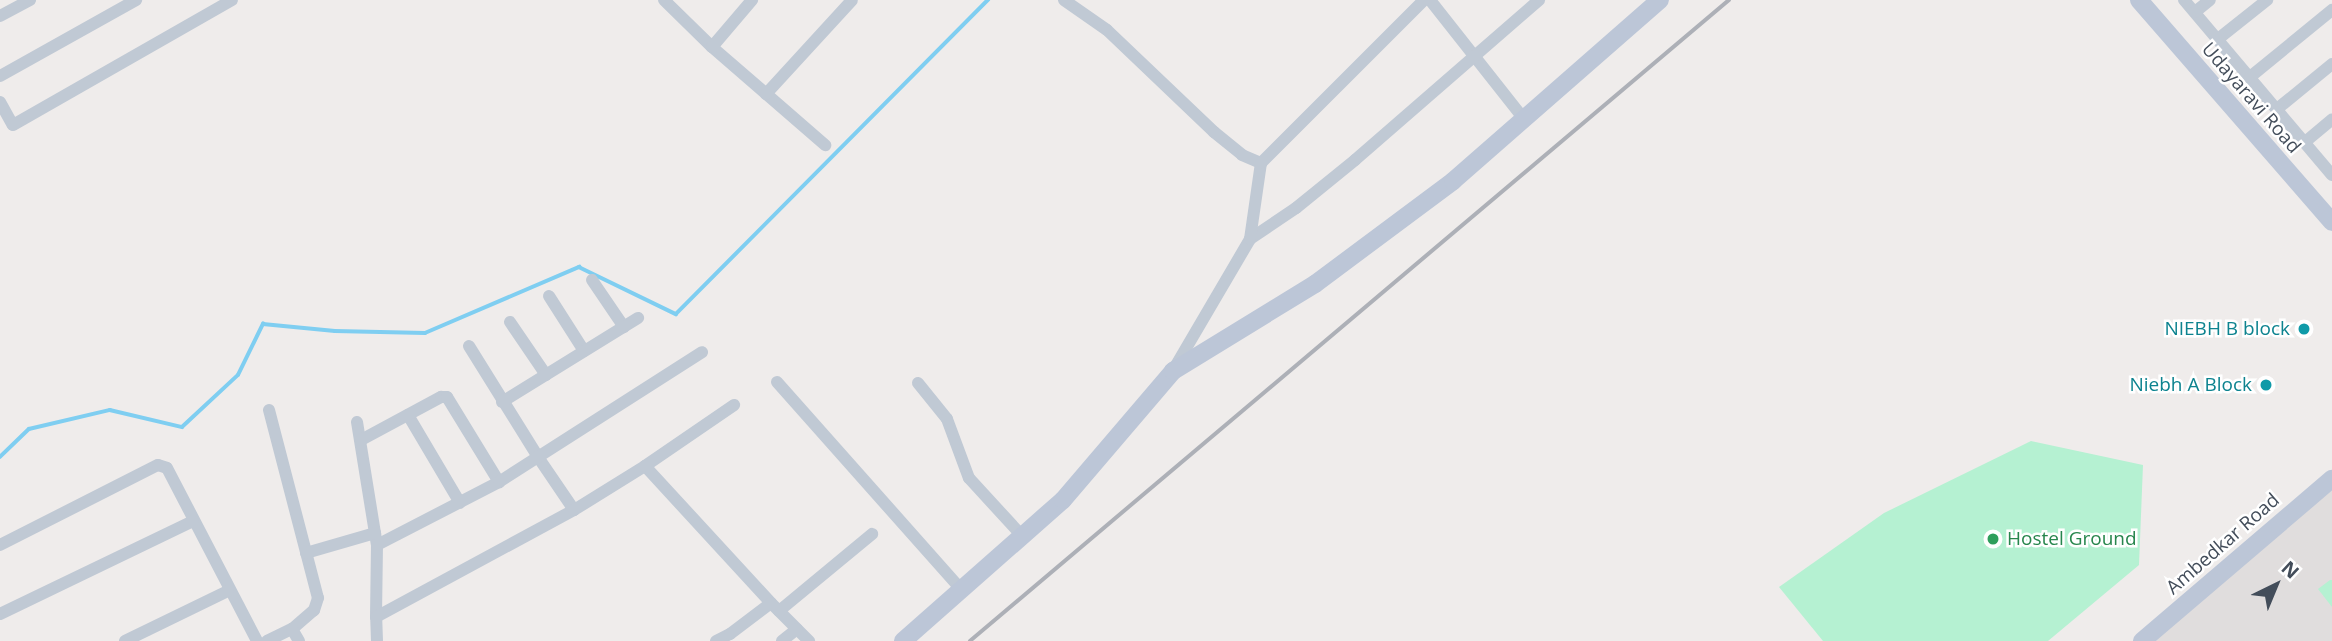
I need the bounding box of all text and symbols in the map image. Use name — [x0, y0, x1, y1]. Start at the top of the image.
street label: Udayaravi Road — [2197, 38, 2305, 158]
place label: NIEBH B block — [2164, 318, 2290, 340]
marker: NIEBH B block — [2296, 321, 2312, 337]
place label: Niebh A Block — [2129, 374, 2252, 396]
marker: Niebh A Block — [2258, 377, 2274, 393]
street label: Ambedkar Road — [2162, 489, 2284, 599]
place label: Hostel Ground — [2007, 528, 2137, 550]
marker: Hostel Ground — [1985, 531, 2001, 547]
north arrow — [2241, 550, 2311, 620]
text: N — [2276, 555, 2305, 584]

